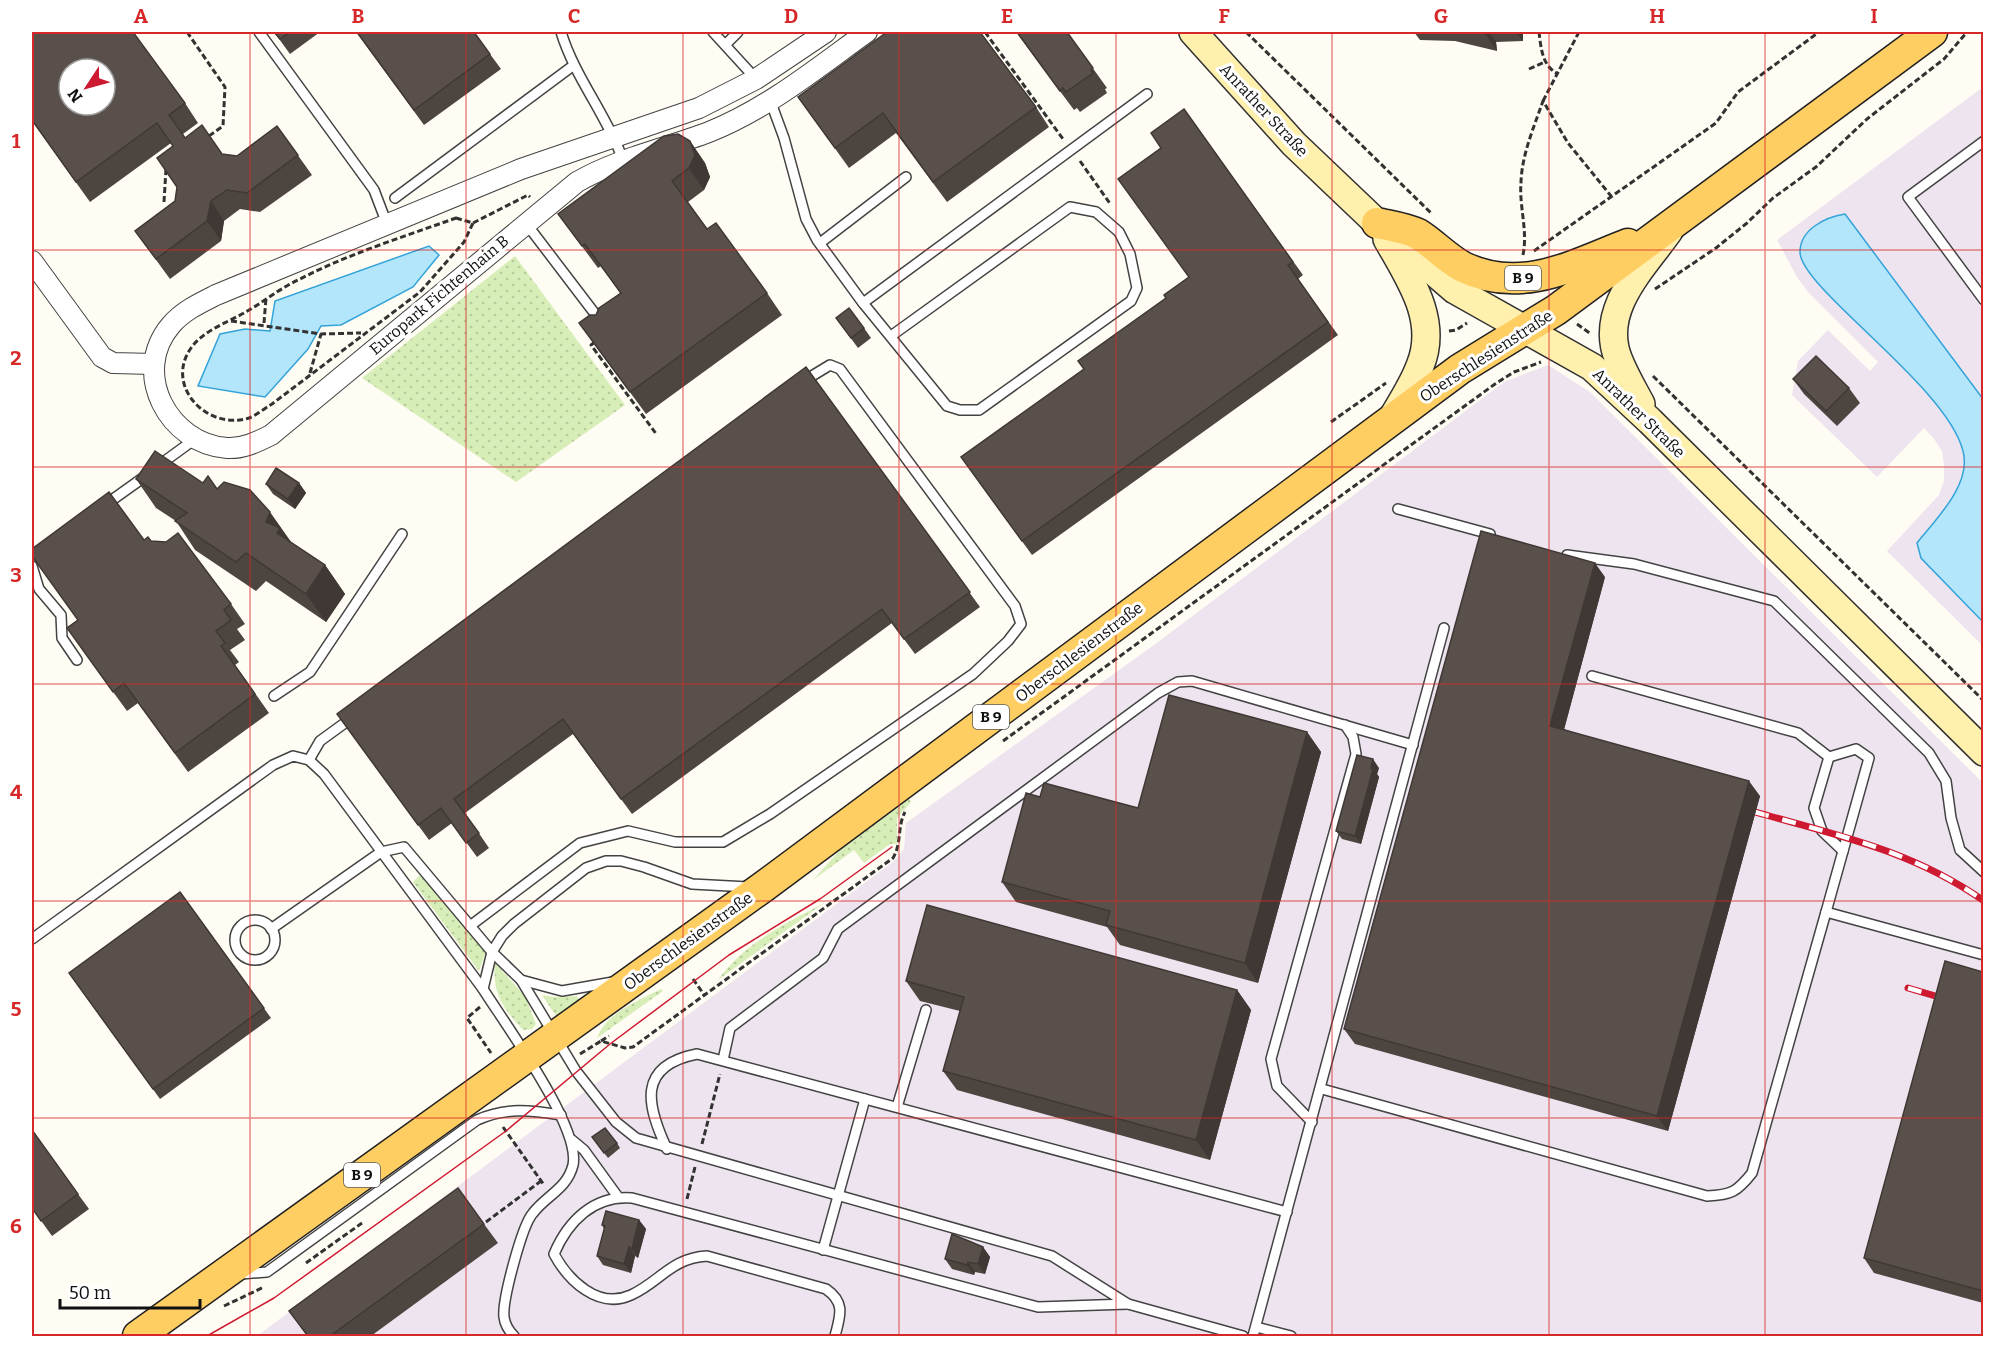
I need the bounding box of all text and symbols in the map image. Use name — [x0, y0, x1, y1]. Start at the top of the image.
text: A — [134, 4, 149, 28]
text: B — [352, 4, 365, 28]
text: C — [568, 4, 580, 28]
text: D — [784, 4, 798, 28]
text: E — [1001, 4, 1013, 28]
text: F — [1218, 4, 1230, 28]
text: G — [1434, 4, 1448, 28]
text: H — [1649, 4, 1665, 28]
text: I — [1870, 4, 1878, 28]
north arrow — [57, 57, 117, 117]
street label: Anrather Straße — [1216, 59, 1312, 161]
text: N — [64, 85, 87, 106]
text: 1 — [12, 129, 21, 153]
street label: Europark Fichtenhain B — [366, 231, 512, 359]
road number: B 9 — [1505, 266, 1541, 290]
street label: Oberschlesienstraße — [1416, 306, 1556, 406]
text: 2 — [10, 346, 22, 370]
street label: Anrather Straße — [1589, 364, 1689, 462]
text: 3 — [10, 563, 22, 587]
street label: Oberschlesienstraße — [1012, 598, 1146, 706]
road number: B 9 — [973, 705, 1009, 729]
text: 4 — [10, 780, 22, 804]
street label: Oberschlesienstraße — [620, 888, 756, 994]
text: 5 — [11, 997, 22, 1021]
road number: B 9 — [344, 1163, 380, 1187]
text: 6 — [10, 1214, 22, 1238]
scale bar — [60, 1272, 200, 1310]
text: 50 m — [69, 1282, 111, 1304]

